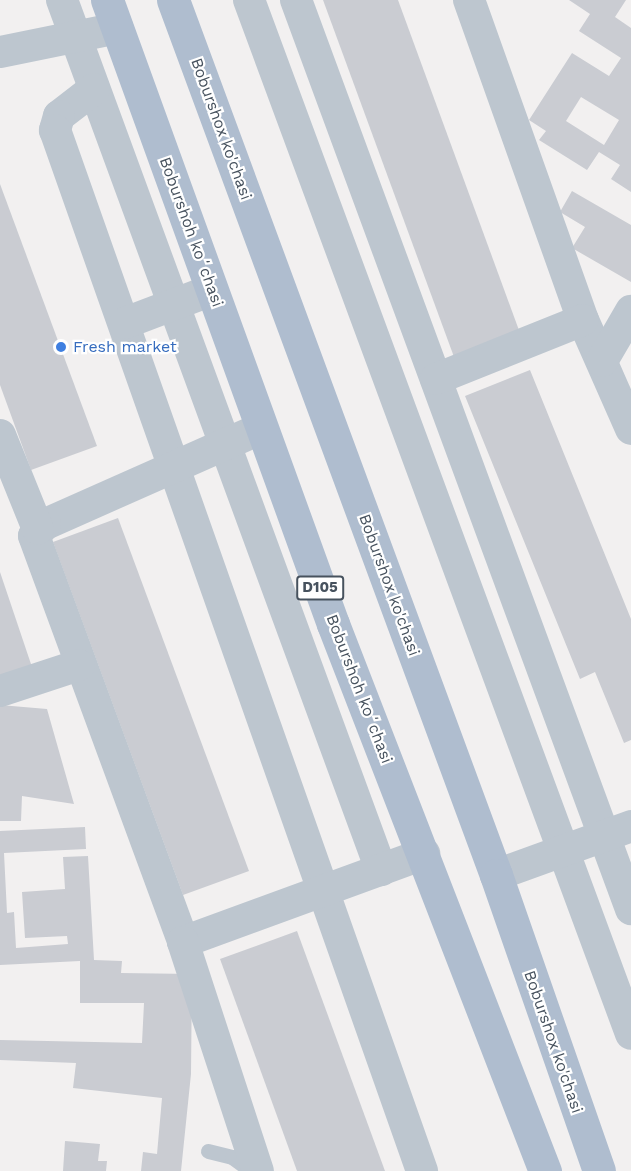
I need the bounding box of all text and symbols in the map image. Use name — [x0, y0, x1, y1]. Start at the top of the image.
street label: Boburshox ko'chasi — [186, 55, 256, 203]
street label: Boburshoh koʻchasi — [155, 154, 227, 310]
place label: Fresh market — [73, 337, 177, 357]
marker: Fresh market — [54, 340, 68, 354]
street label: Boburshox ko'chasi — [354, 511, 424, 659]
road number: D105 — [296, 576, 344, 600]
street label: Boburshoh koʻchasi — [322, 612, 396, 766]
street label: Boburshox ko'chasi — [520, 968, 586, 1116]

